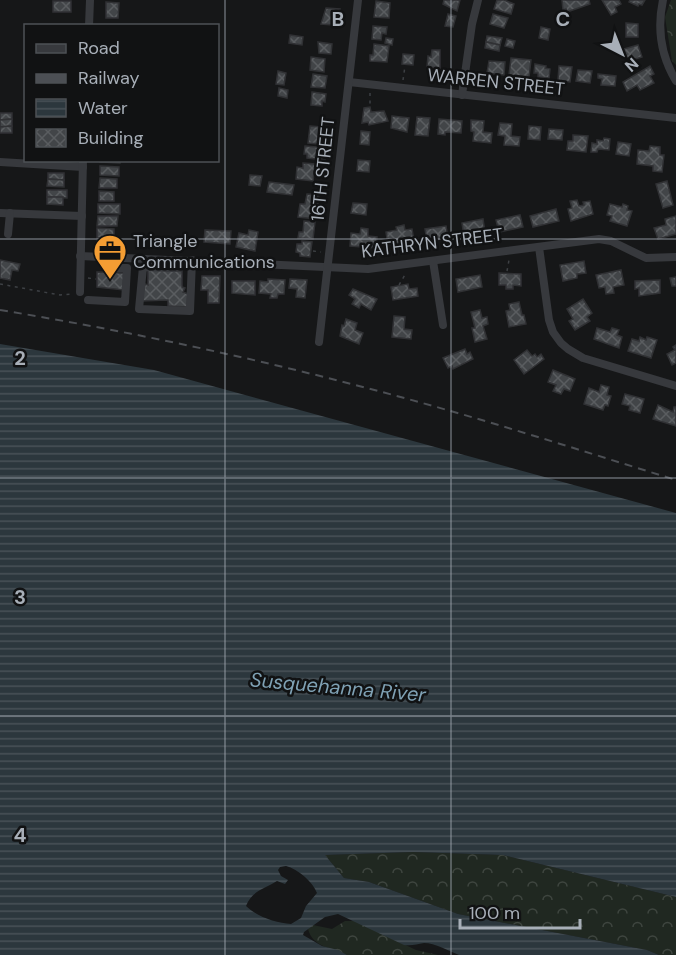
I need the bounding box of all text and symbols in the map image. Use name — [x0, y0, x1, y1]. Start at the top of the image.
text: B — [332, 6, 344, 32]
text: C — [556, 6, 570, 32]
legend — [24, 24, 219, 162]
north arrow — [592, 24, 652, 84]
text: Road — [78, 36, 120, 60]
text: N — [620, 53, 643, 76]
street label: WARREN STREET — [426, 63, 566, 101]
text: Railway — [78, 66, 140, 90]
text: Water — [78, 96, 128, 120]
street label: 16TH STREET — [306, 116, 340, 222]
text: Building — [78, 126, 143, 150]
street label: KATHRYN STREET — [360, 222, 504, 264]
place label: Triangle Communications — [133, 229, 275, 274]
office icon: Triangle Communications — [92, 233, 128, 280]
text: 2 — [14, 345, 26, 371]
text: 3 — [14, 584, 26, 610]
water label: Susquehanna River — [249, 666, 428, 708]
text: 4 — [14, 822, 27, 848]
scale bar — [460, 892, 580, 930]
text: 100 m — [469, 901, 520, 925]

